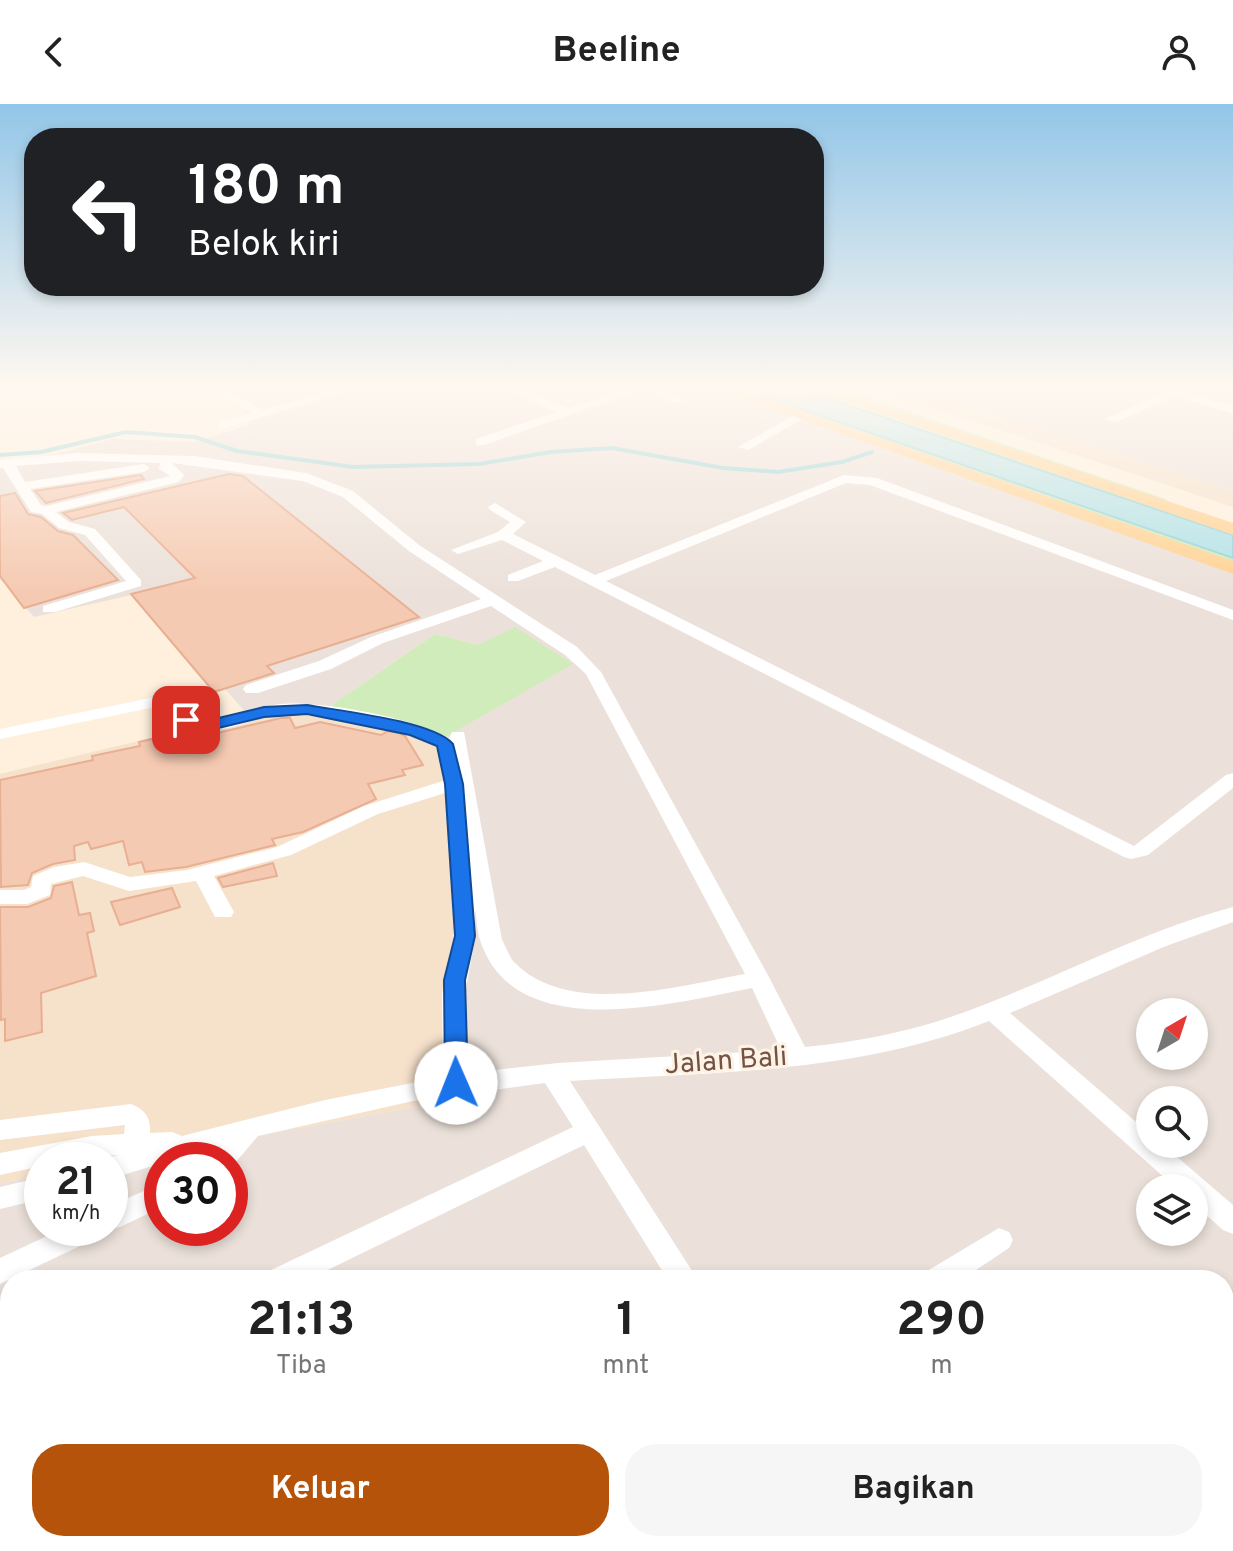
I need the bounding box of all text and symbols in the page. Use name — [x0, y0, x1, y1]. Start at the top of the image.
text: Beeline — [552, 29, 681, 75]
icon: back — [32, 30, 76, 74]
icon: person — [1157, 30, 1201, 74]
text: 180 m — [188, 154, 345, 224]
icon: left — [56, 160, 160, 264]
text: Belok kiri — [188, 223, 340, 269]
pin — [152, 686, 220, 754]
icon: arrive — [164, 698, 208, 742]
north arrow — [1136, 998, 1208, 1070]
map controls — [1136, 998, 1208, 1246]
street label: Jalan Bali — [664, 1040, 788, 1084]
position arrow — [414, 1041, 498, 1125]
button: search — [1136, 1086, 1208, 1158]
speed limit sign: 30 — [144, 1142, 248, 1246]
text: 21 — [56, 1159, 96, 1209]
button: layers — [1136, 1174, 1208, 1246]
text: km/h — [52, 1201, 100, 1227]
text: 21:13 — [247, 1292, 355, 1352]
text: 1 — [616, 1292, 635, 1352]
text: 290 — [896, 1292, 987, 1352]
text: Tiba — [276, 1350, 327, 1383]
text: mnt — [603, 1350, 649, 1383]
text: m — [930, 1350, 953, 1383]
button: Keluar — [32, 1444, 609, 1536]
button: Bagikan — [625, 1444, 1202, 1536]

